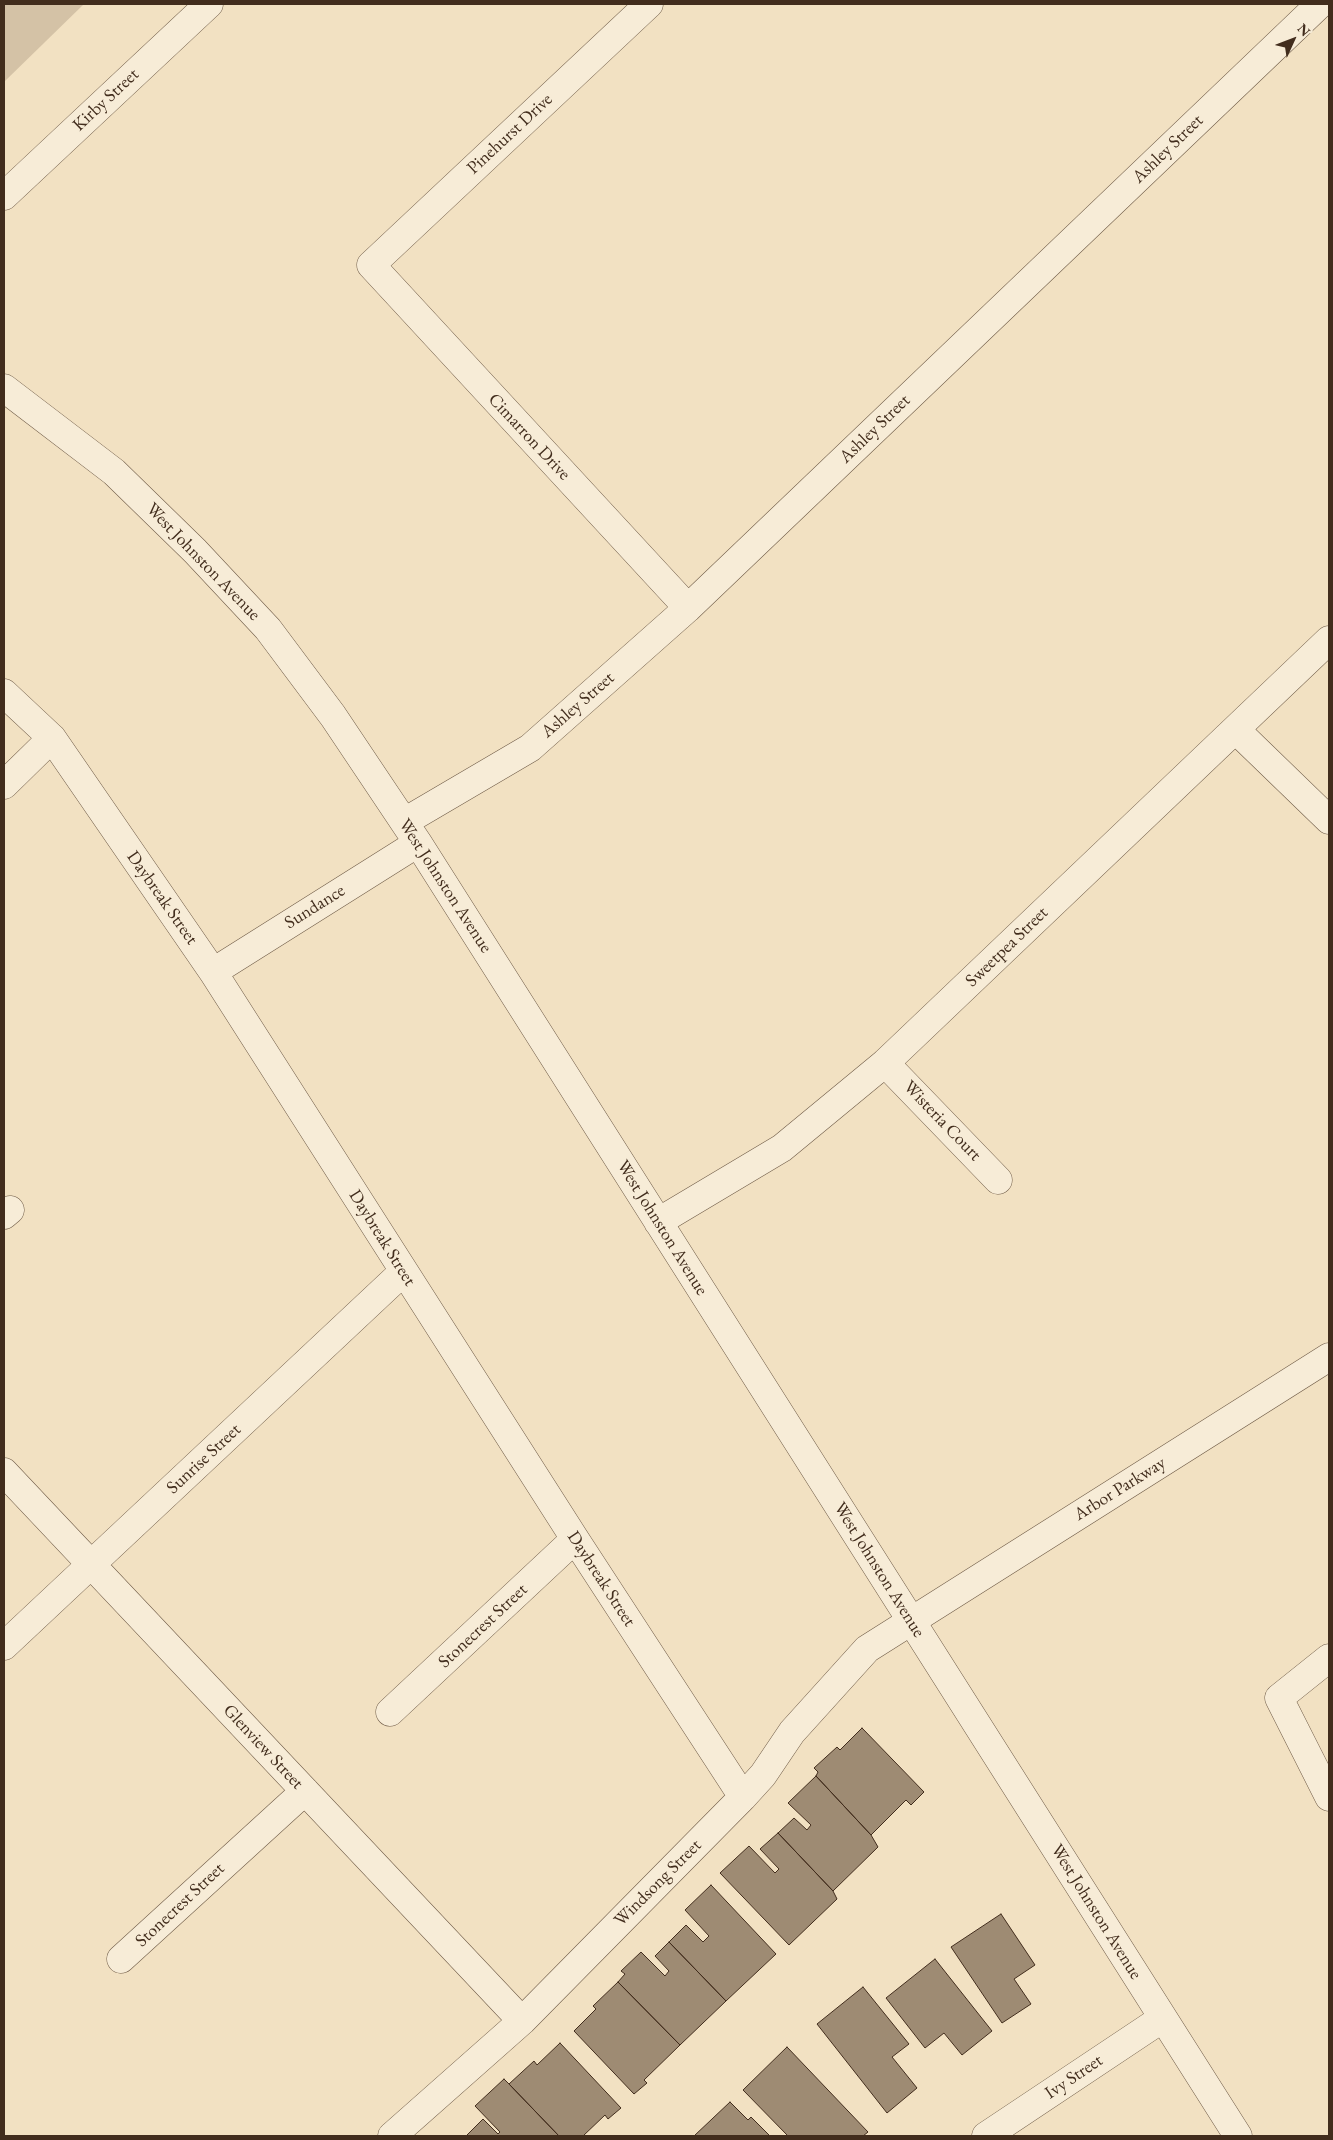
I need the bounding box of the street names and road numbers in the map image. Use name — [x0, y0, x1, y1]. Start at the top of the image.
street label: Kirby Street — [68, 64, 144, 136]
street label: Pinehurst Drive — [463, 89, 557, 179]
street label: Ashley Street — [1128, 110, 1208, 188]
street label: Cimarron Drive — [483, 389, 575, 485]
street label: Ashley Street — [835, 390, 915, 468]
street label: West Johnston Avenue — [141, 499, 265, 625]
street label: Ashley Street — [537, 667, 619, 743]
street label: West Johnston Avenue — [394, 815, 496, 957]
street label: Daybreak Street — [122, 847, 202, 949]
street label: Sundance — [281, 880, 349, 934]
street label: Sweetpea Street — [961, 902, 1053, 992]
street label: Wisteria Court — [898, 1076, 986, 1166]
street label: West Johnston Avenue — [612, 1156, 712, 1300]
street label: Daybreak Street — [344, 1186, 420, 1290]
street label: Sunrise Street — [162, 1419, 246, 1499]
street label: Arbor Parkway — [1070, 1452, 1170, 1526]
street label: West Johnston Avenue — [829, 1498, 929, 1642]
street label: Daybreak Street — [562, 1527, 640, 1631]
street label: Stonecrest Street — [434, 1579, 532, 1673]
street label: Glenview Street — [218, 1700, 308, 1794]
street label: Windsong Street — [610, 1835, 706, 1931]
street label: West Johnston Avenue — [1046, 1840, 1146, 1984]
street label: Stonecrest Street — [131, 1858, 229, 1952]
street label: Ivy Street — [1041, 2050, 1107, 2104]

